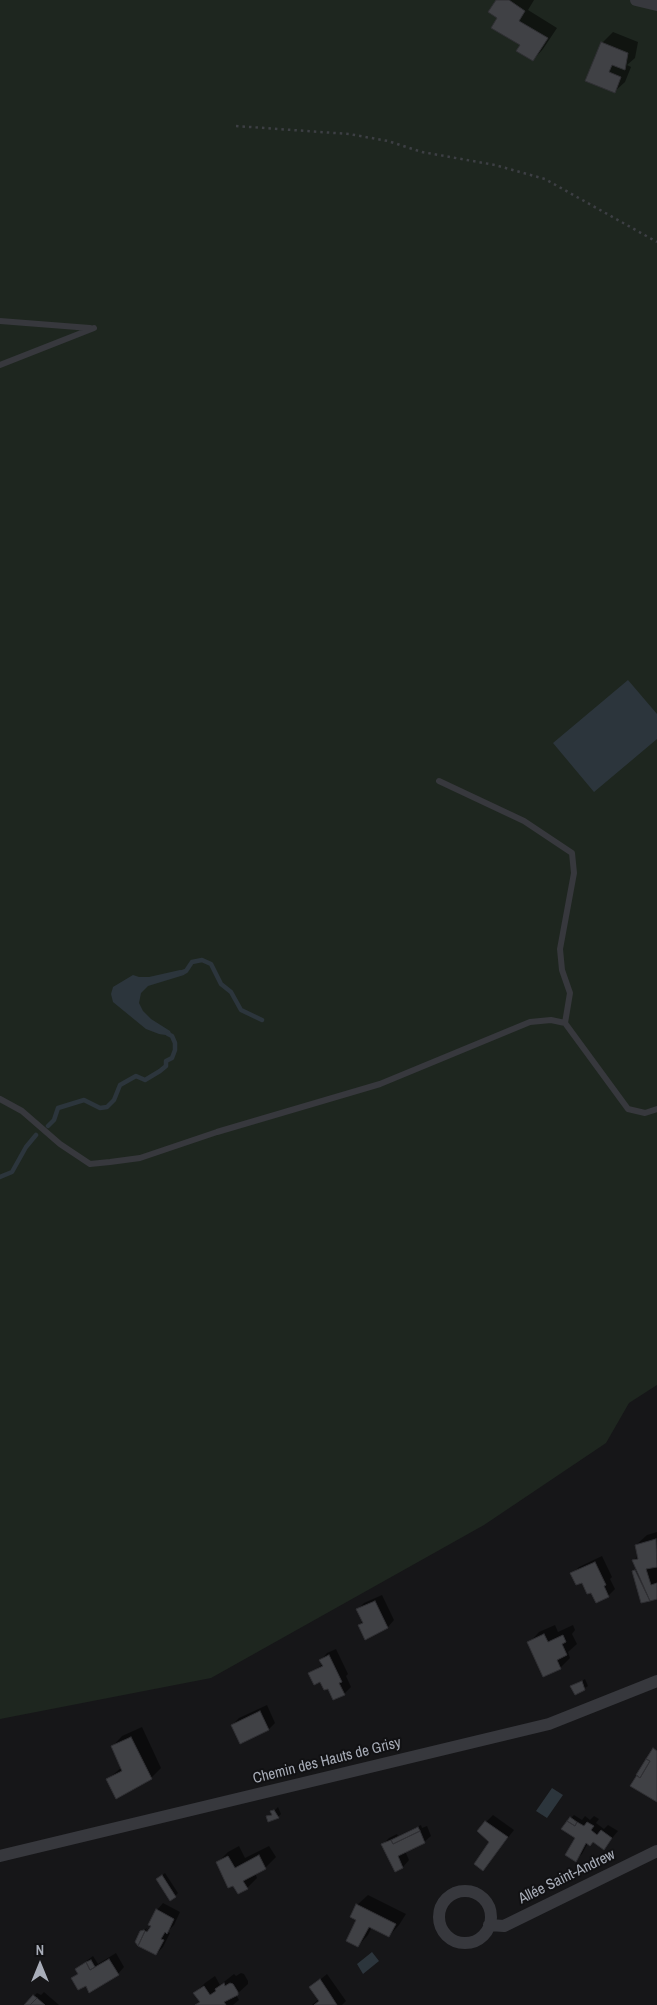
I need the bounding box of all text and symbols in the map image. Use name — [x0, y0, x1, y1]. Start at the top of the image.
street label: Chemin des Hauts de Grisy — [251, 1734, 403, 1788]
street label: Allée Saint-Andrew — [516, 1846, 618, 1908]
north arrow — [15, 1940, 65, 1990]
text: N — [36, 1941, 44, 1959]

